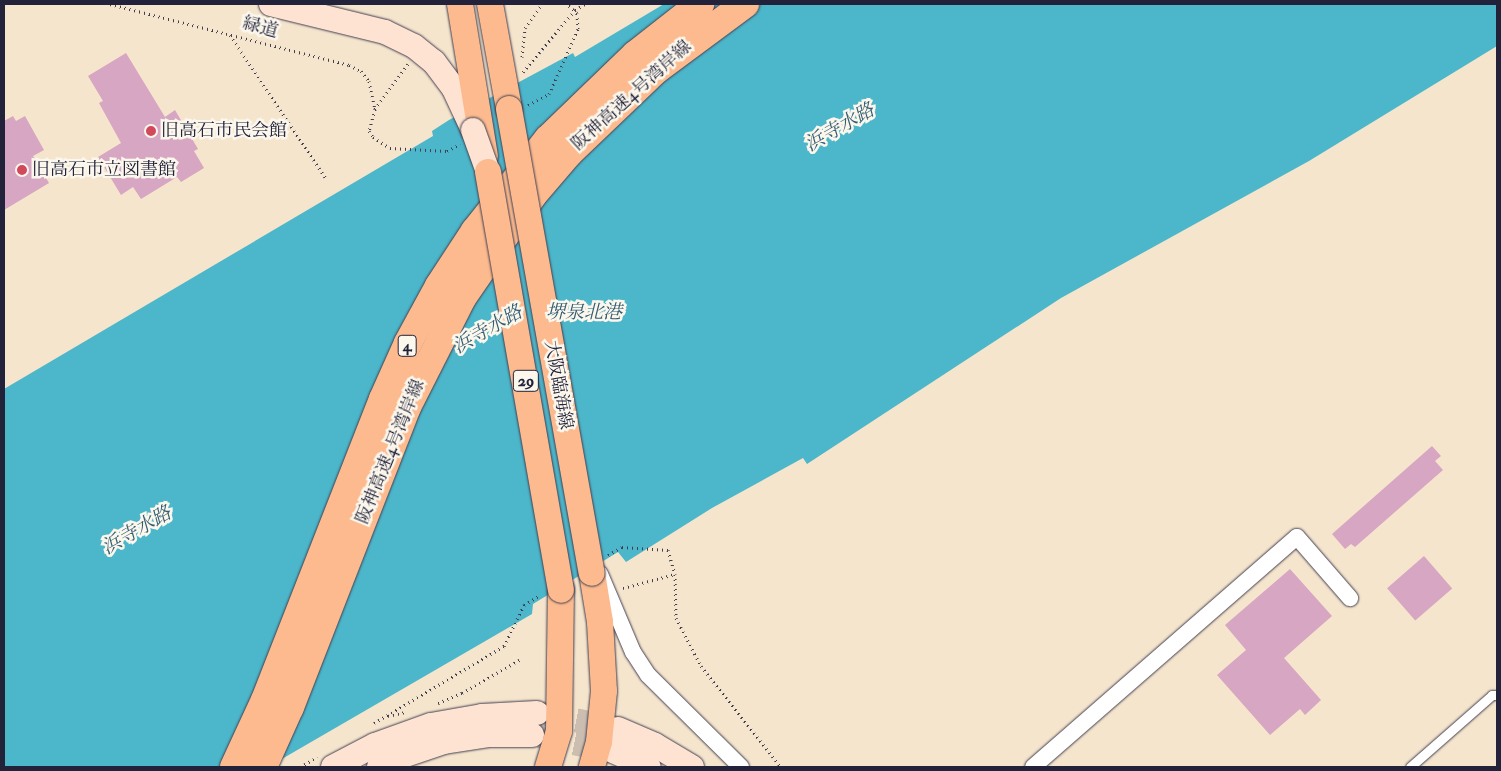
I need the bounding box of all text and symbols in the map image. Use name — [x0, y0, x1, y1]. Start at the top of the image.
street label: 緑道 — [240, 13, 280, 43]
street label: 阪神高速4号湾岸線 — [568, 37, 696, 155]
water label: 浜寺水路 — [801, 99, 879, 157]
place label: 旧高石市民会館 — [161, 120, 287, 142]
marker: 旧高石市民会館 — [145, 125, 157, 137]
place label: 旧高石市立図書館 — [32, 159, 176, 181]
marker: 旧高石市立図書館 — [16, 164, 28, 176]
water label: 浜寺水路 — [449, 301, 527, 359]
water label: 堺泉北港 — [546, 302, 622, 324]
road number: 4 — [397, 332, 417, 360]
street label: 大阪臨海線 — [540, 339, 576, 431]
road number: 29 — [512, 368, 540, 394]
street label: 阪神高速4号湾岸線 — [352, 377, 430, 527]
water label: 浜寺水路 — [98, 502, 176, 560]

